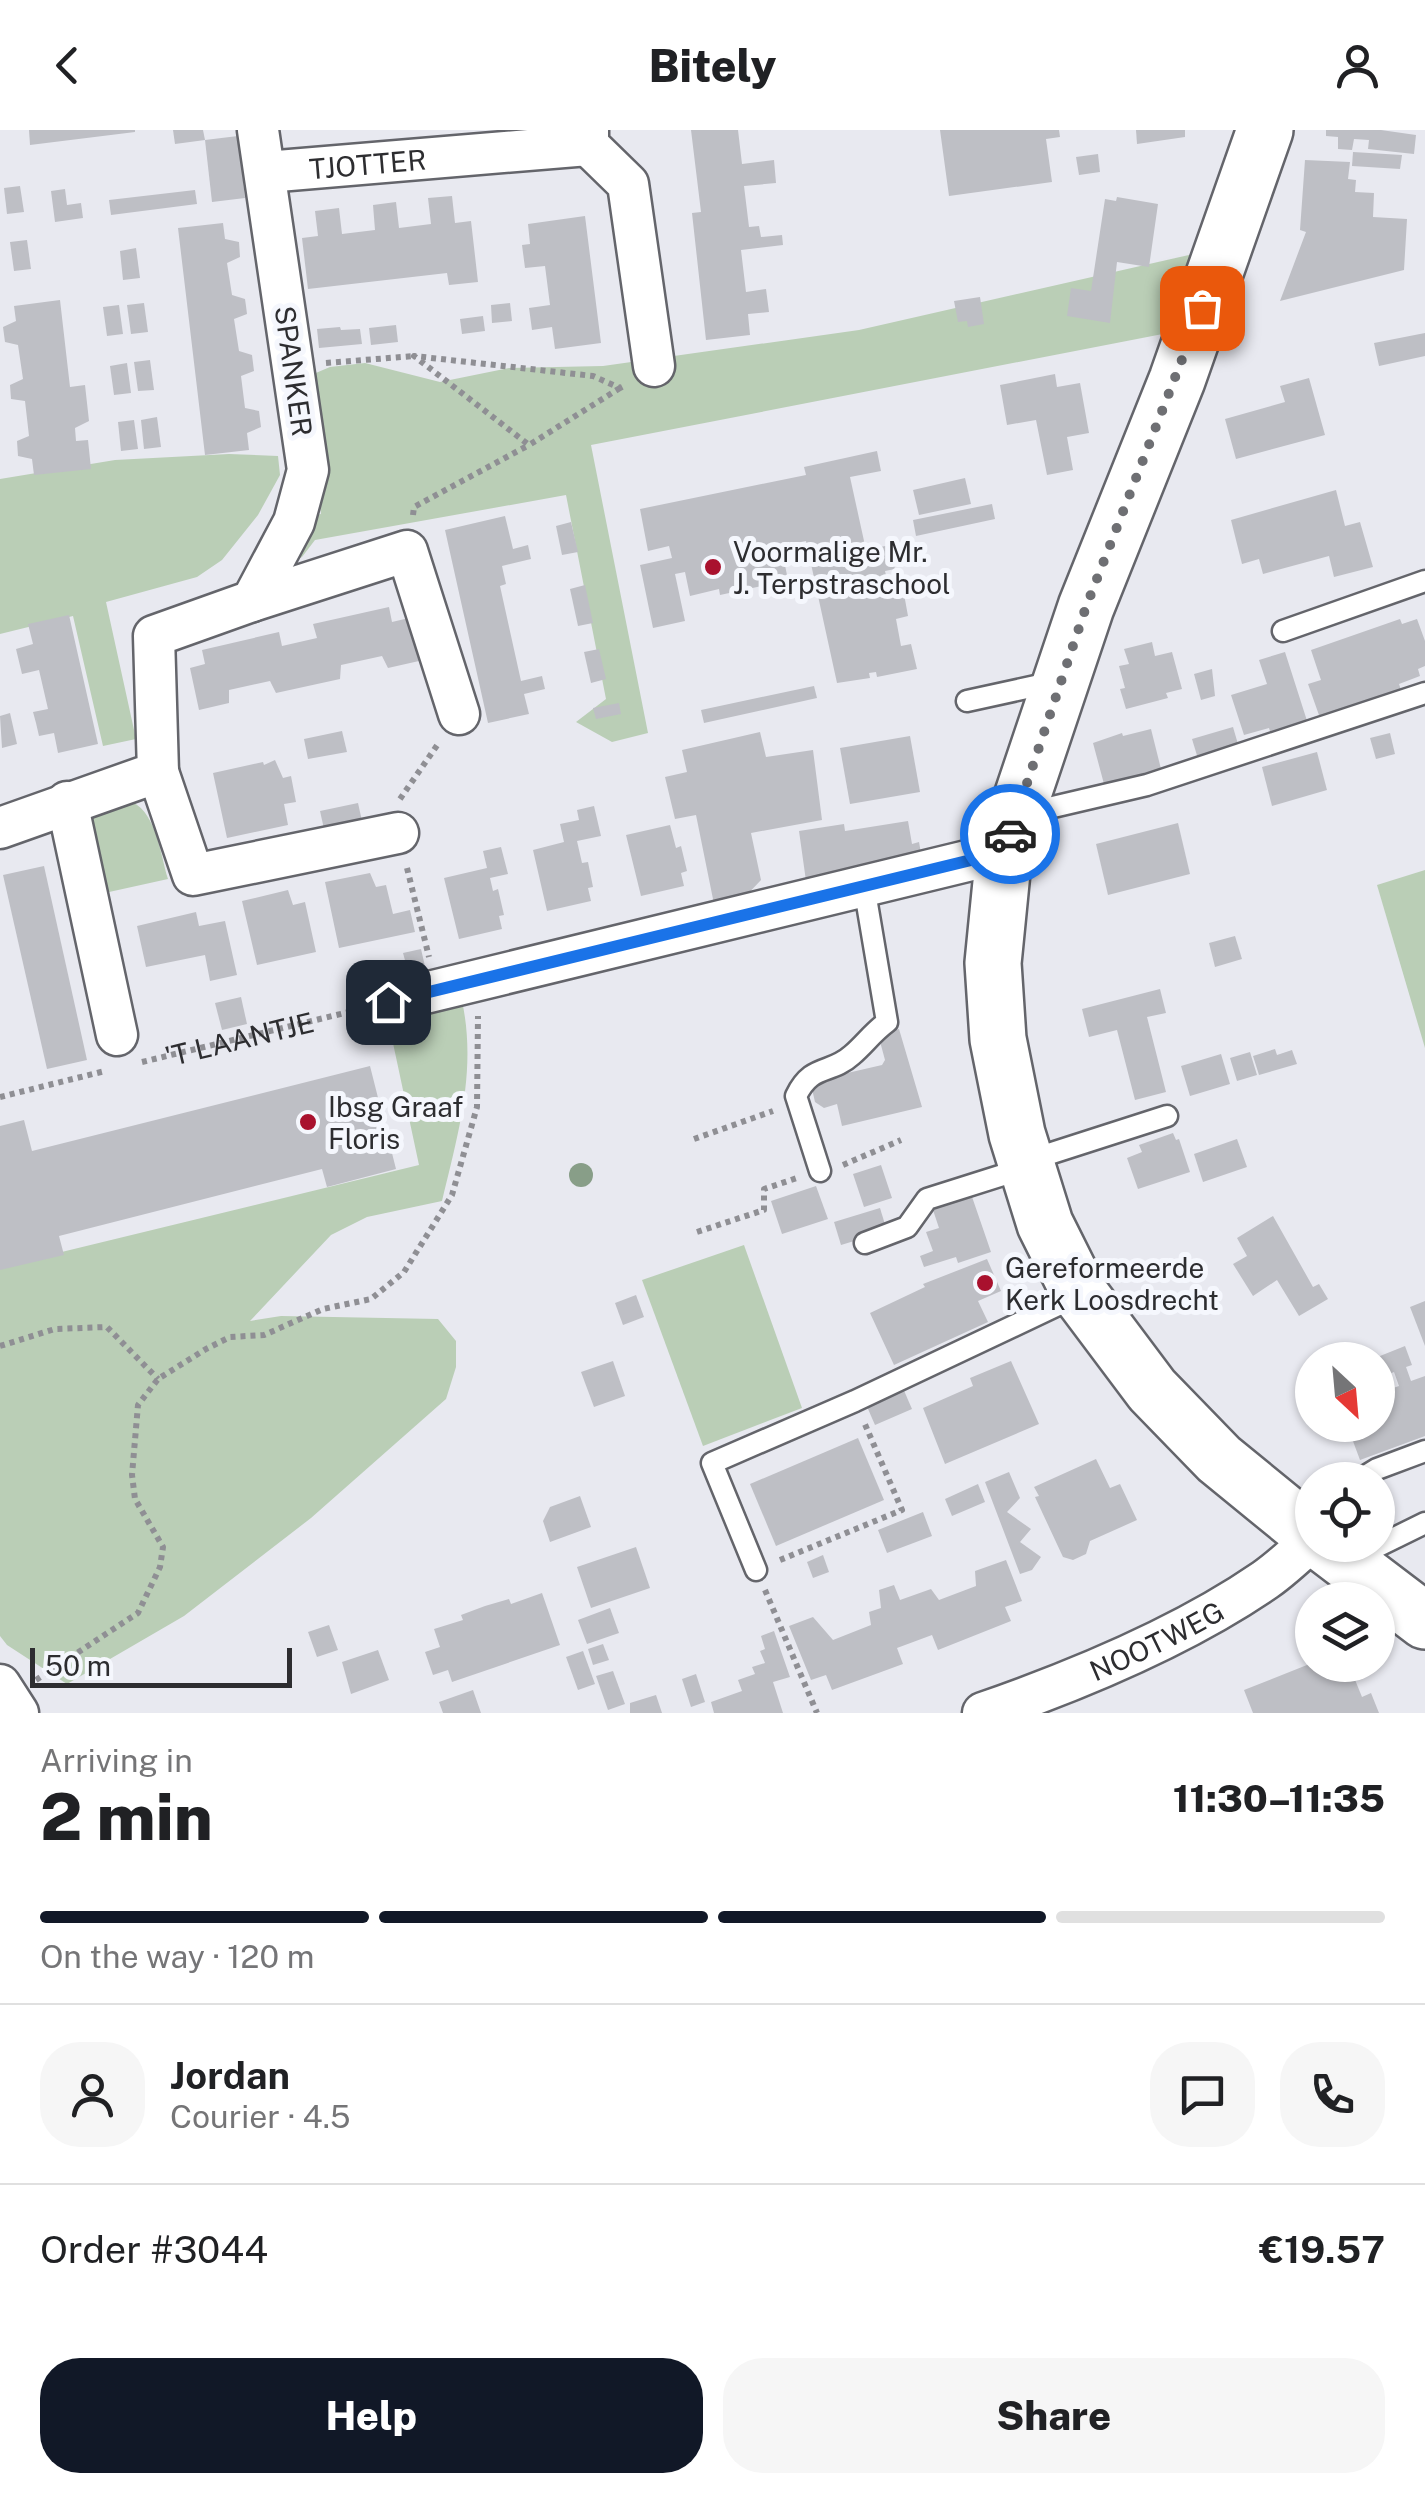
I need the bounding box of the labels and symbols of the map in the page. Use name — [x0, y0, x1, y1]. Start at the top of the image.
street label: TJOTTER — [308, 142, 428, 185]
pin — [1160, 266, 1245, 351]
street label: SPANKER — [269, 304, 319, 438]
place label: Voormalige Mr. J. Terpstraschool — [733, 535, 951, 600]
marker: Voormalige Mr. J. Terpstraschool — [702, 556, 724, 578]
courier — [960, 784, 1060, 884]
pin — [346, 960, 431, 1045]
street label: 'T LAANTJE — [162, 1005, 317, 1072]
place label: Ibsg Graaf Floris — [328, 1090, 463, 1155]
marker: Ibsg Graaf Floris — [297, 1111, 319, 1133]
place label: Gereformeerde Kerk Loosdrecht — [1005, 1251, 1219, 1316]
marker: Gereformeerde Kerk Loosdrecht — [974, 1272, 996, 1294]
north arrow — [1295, 1342, 1395, 1442]
street label: NOOTWEG — [1084, 1593, 1229, 1687]
scale bar — [30, 1643, 292, 1688]

